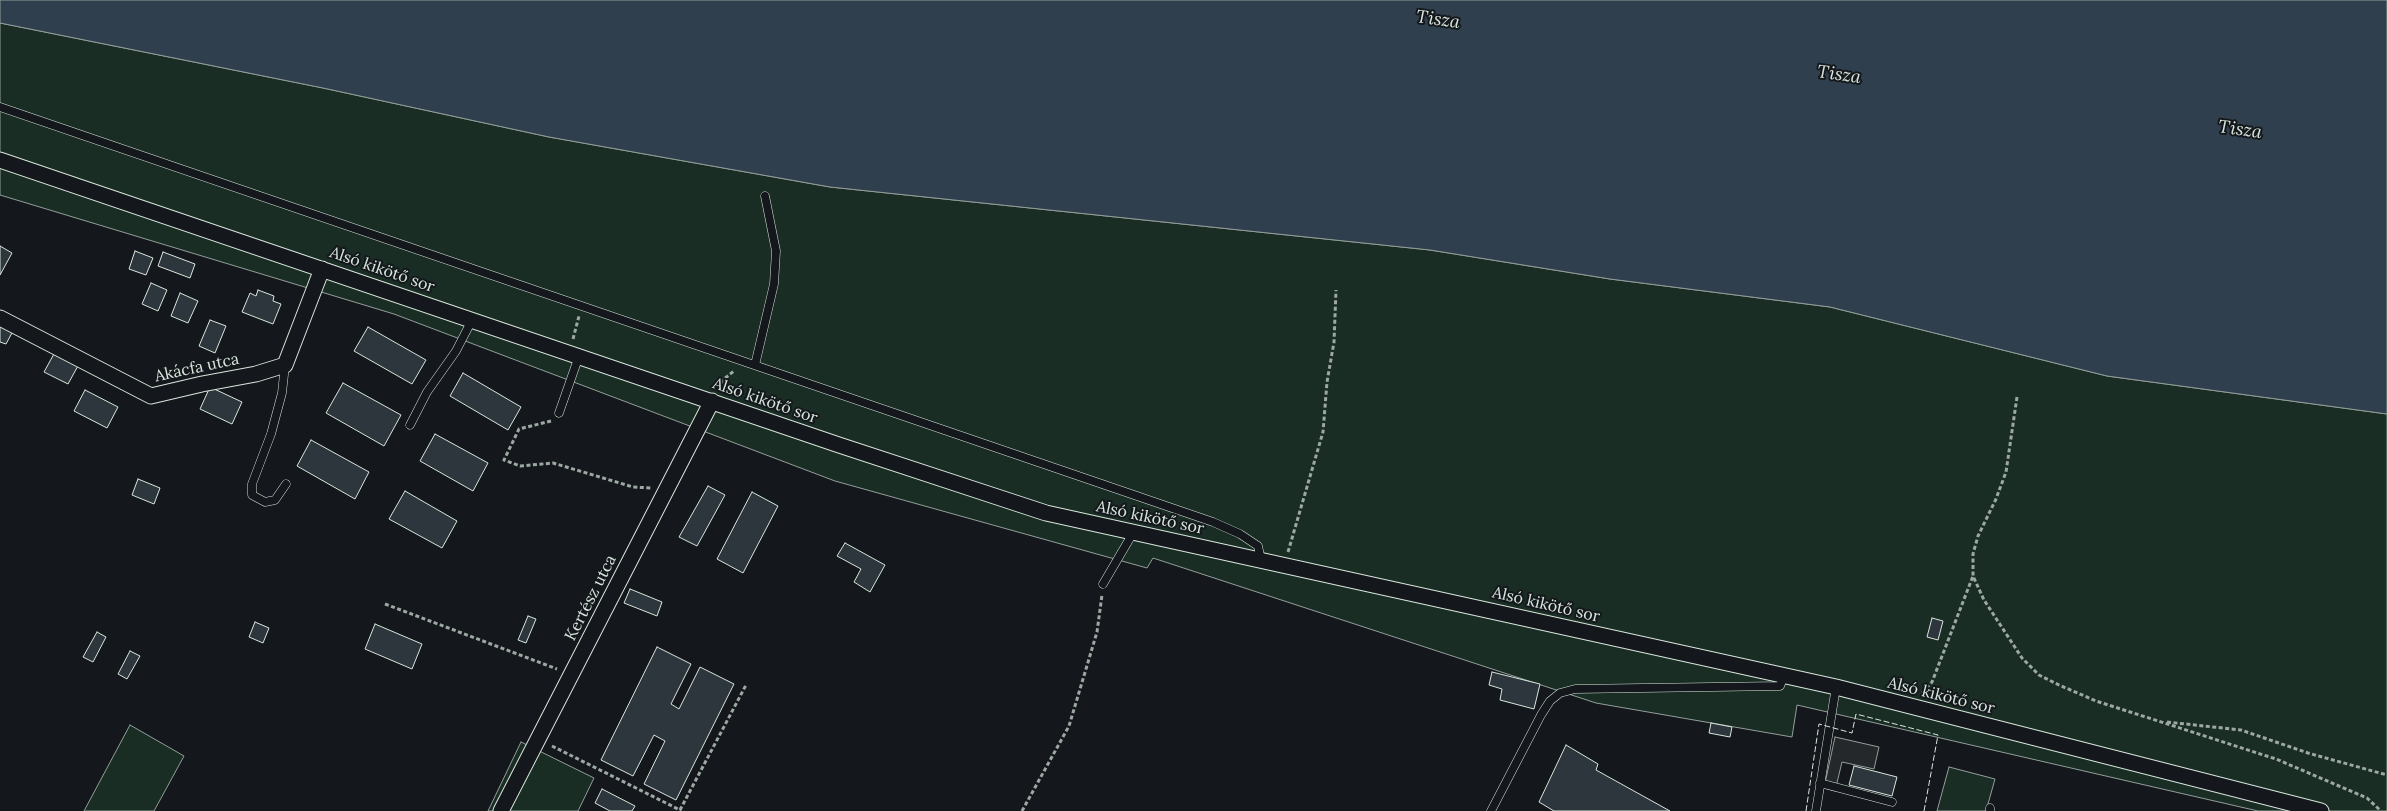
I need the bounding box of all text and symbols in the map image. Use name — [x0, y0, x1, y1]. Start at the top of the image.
water label: Tisza — [1415, 6, 1461, 34]
water label: Tisza — [1816, 61, 1862, 89]
water label: Tisza — [2217, 116, 2263, 144]
street label: Alsó kikötő sor — [327, 243, 437, 297]
street label: Akácfa utca — [153, 350, 241, 386]
street label: Alsó kikötő sor — [710, 374, 820, 428]
street label: Alsó kikötő sor — [1094, 497, 1206, 539]
street label: Kertész utca — [561, 552, 621, 644]
street label: Alsó kikötő sor — [1490, 583, 1602, 627]
street label: Alsó kikötő sor — [1885, 673, 1997, 719]

